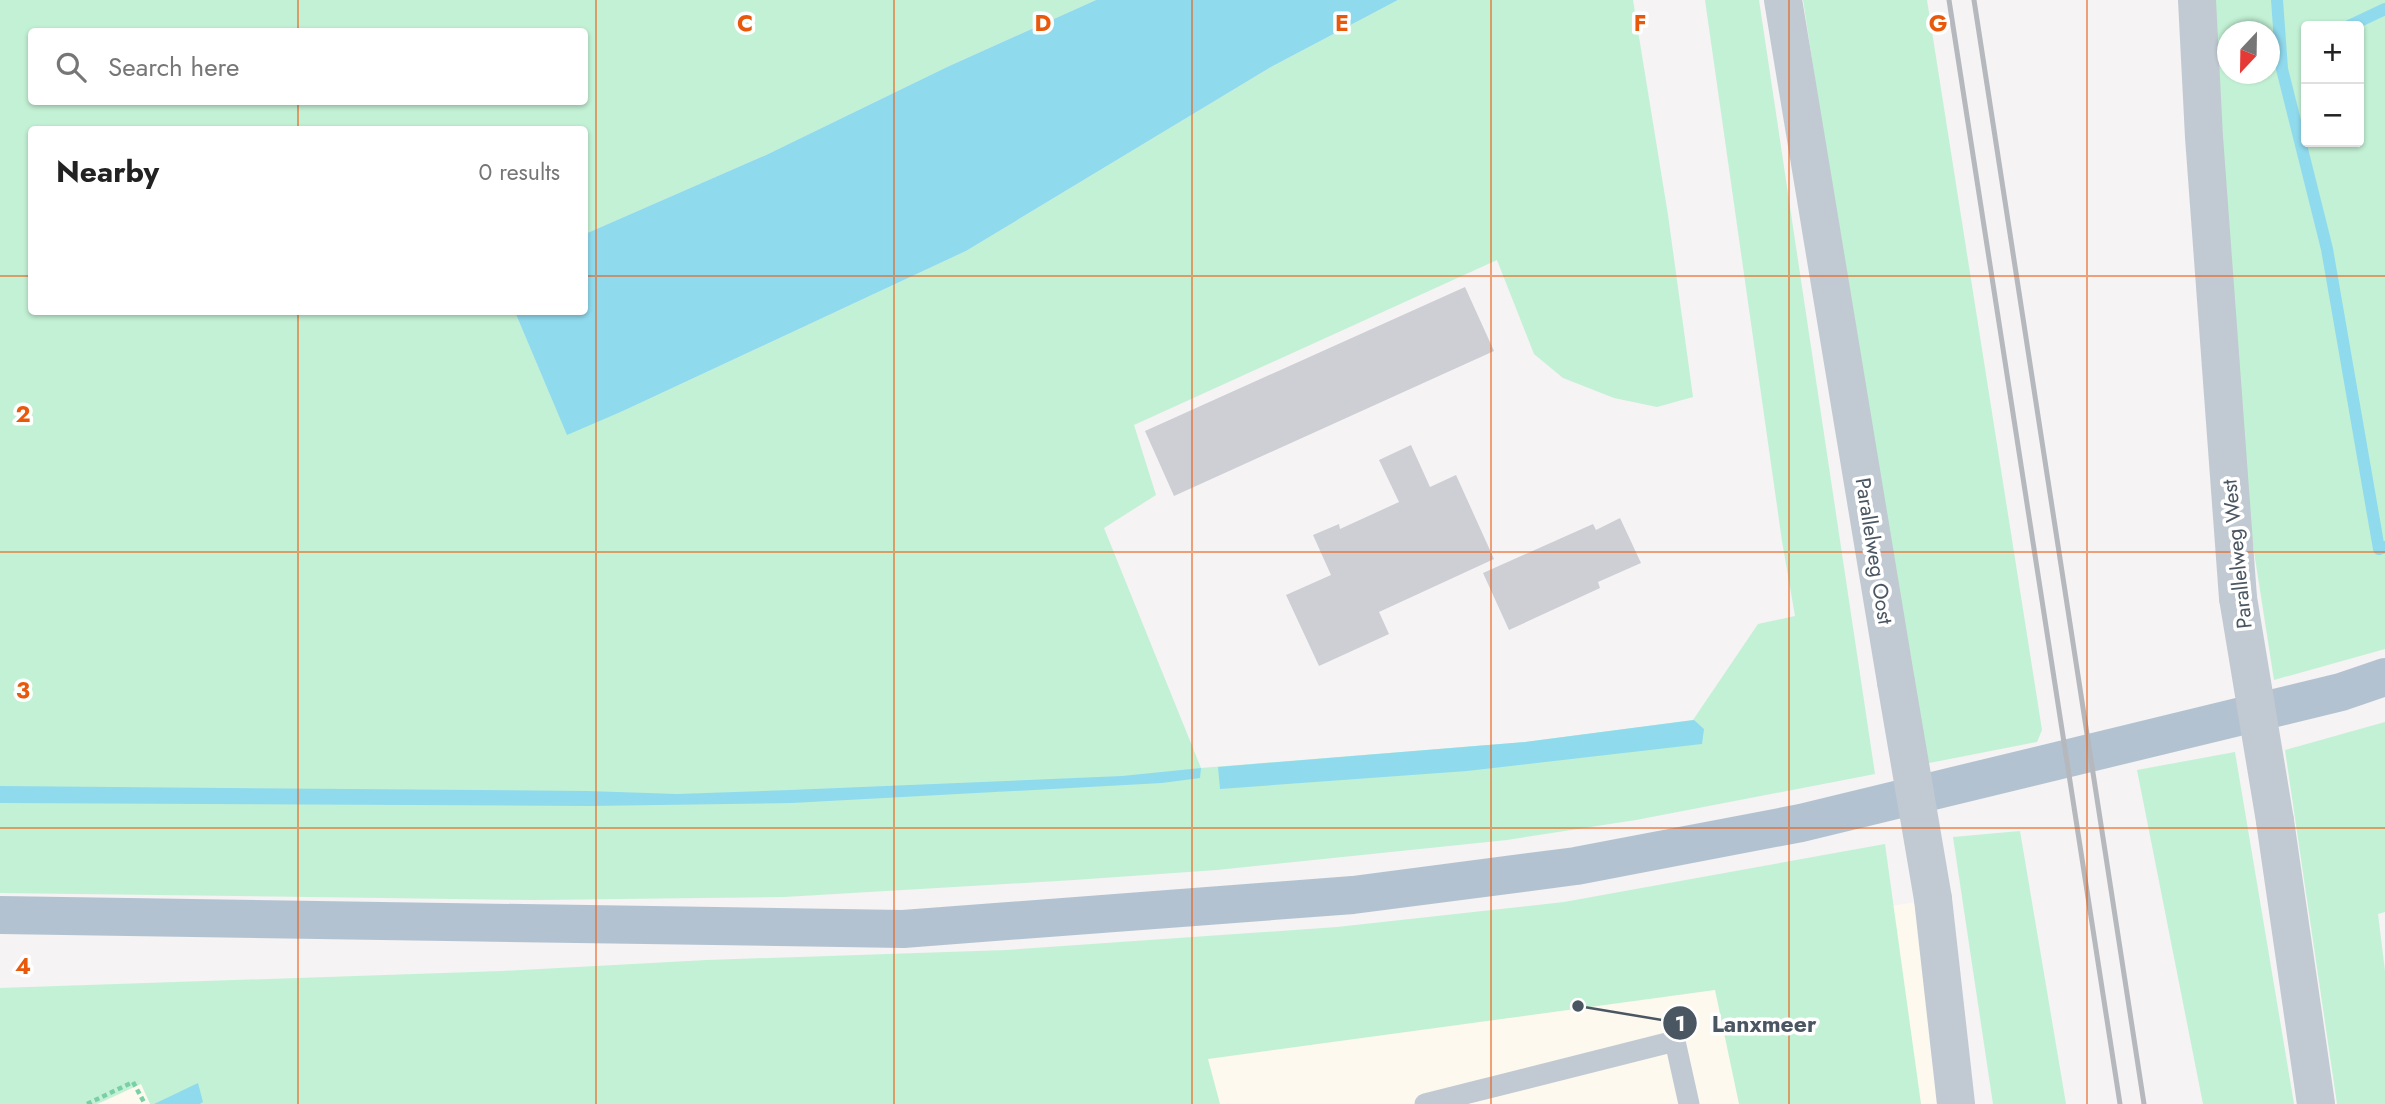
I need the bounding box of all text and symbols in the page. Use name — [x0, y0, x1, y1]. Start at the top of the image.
text: C — [737, 6, 753, 40]
text: D — [1035, 6, 1052, 40]
text: E — [1335, 6, 1349, 40]
text: F — [1634, 6, 1646, 40]
text: G — [1929, 6, 1947, 40]
north arrow — [2217, 21, 2280, 84]
map controls — [2301, 21, 2364, 147]
button: + — [2301, 21, 2364, 84]
search box — [28, 28, 588, 105]
icon: search — [52, 48, 90, 86]
text: Search here — [108, 48, 240, 86]
button: − — [2301, 84, 2364, 147]
text: Nearby — [56, 150, 159, 193]
text: 0 results — [478, 155, 560, 189]
text: 2 — [15, 397, 31, 431]
street label: Parallelweg Oost — [1848, 475, 1900, 627]
street label: Parallelweg West — [2214, 478, 2260, 630]
text: 3 — [16, 673, 30, 707]
text: 4 — [15, 949, 31, 983]
callout: Lanxmeer — [1662, 1001, 1830, 1045]
text: Lanxmeer — [1712, 1007, 1817, 1041]
text: 1 — [1675, 1009, 1685, 1039]

